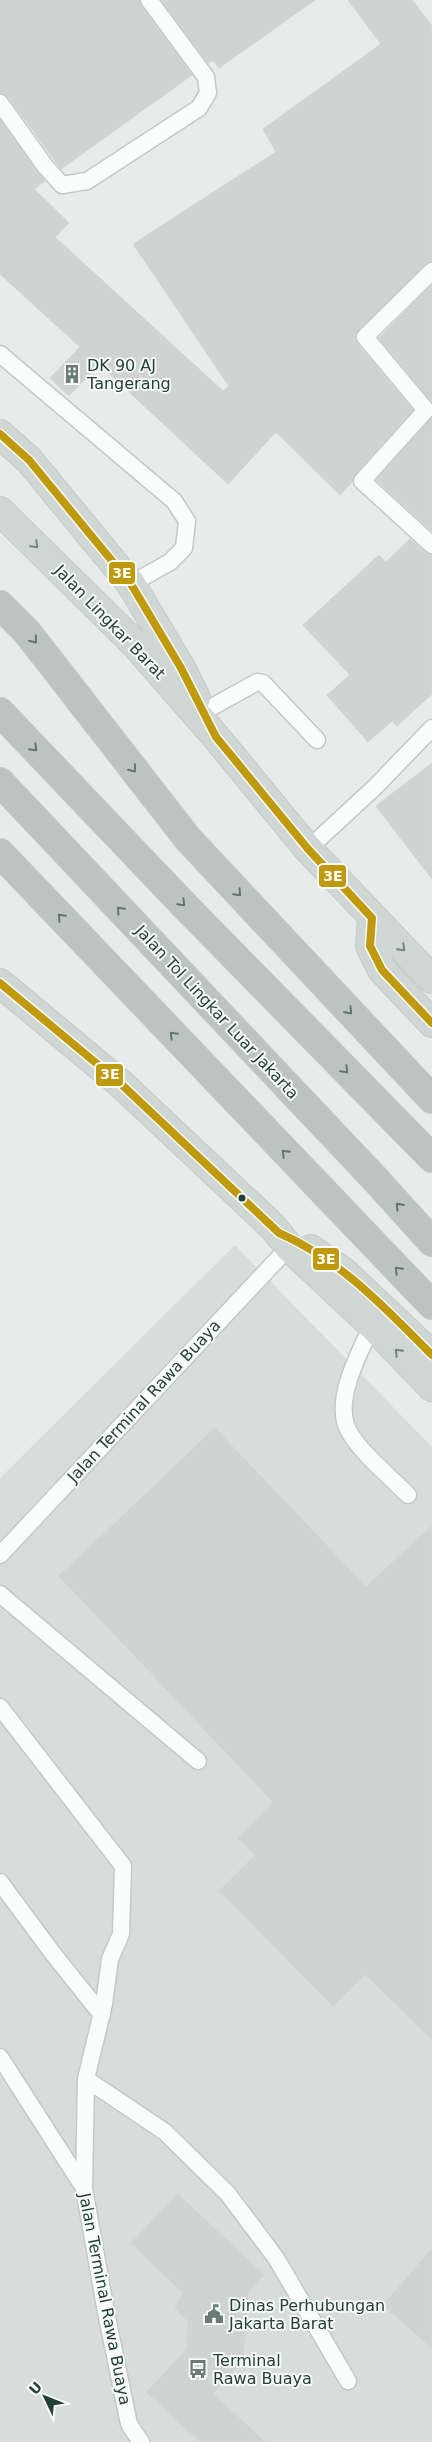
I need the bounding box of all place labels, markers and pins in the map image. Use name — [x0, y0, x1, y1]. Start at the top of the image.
place label: DK 90 AJ Tangerang — [86, 356, 171, 393]
building icon: DK 90 AJ Tangerang — [61, 363, 83, 385]
unlabelled marker — [237, 1193, 247, 1203]
place label: Dinas Perhubungan Jakarta Barat — [228, 2296, 385, 2333]
public building icon: Dinas Perhubungan Jakarta Barat — [203, 2303, 225, 2325]
place label: Terminal Rawa Buaya — [212, 2351, 312, 2388]
bus stop icon: Terminal Rawa Buaya — [187, 2358, 209, 2380]

